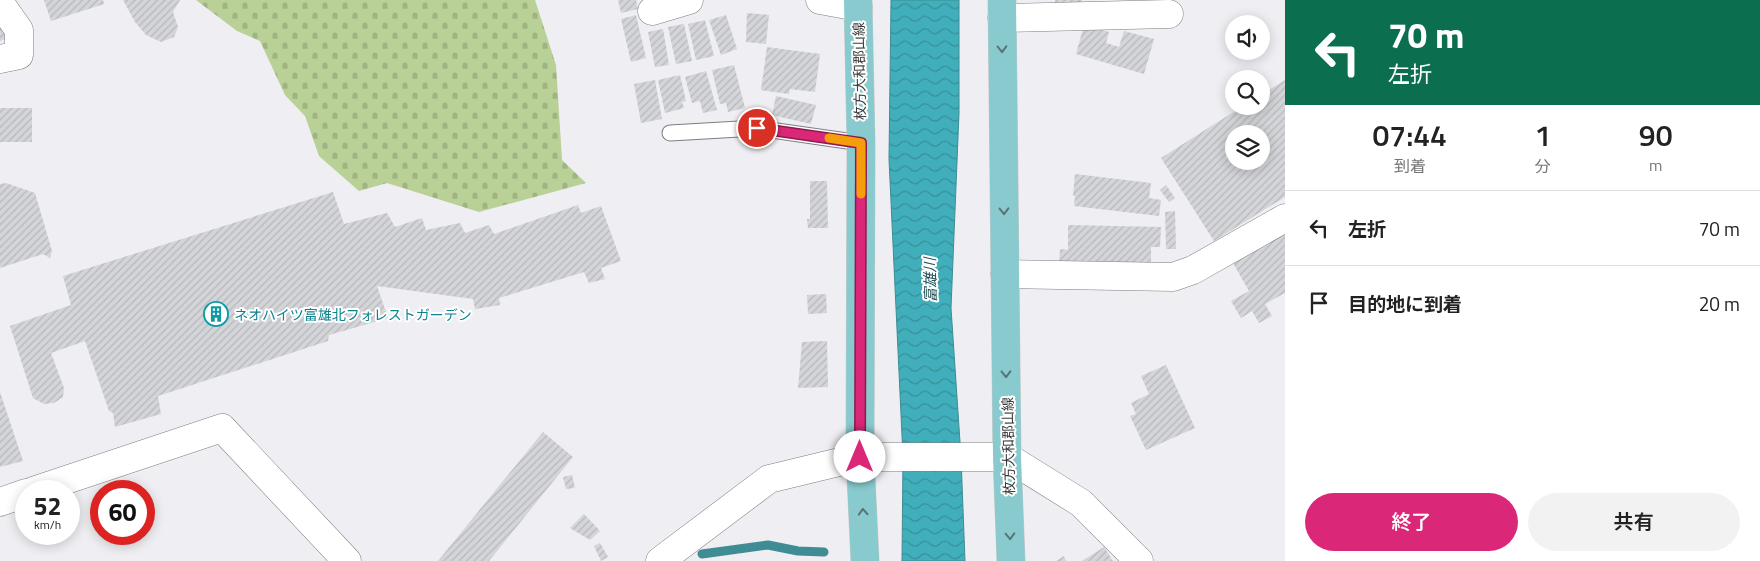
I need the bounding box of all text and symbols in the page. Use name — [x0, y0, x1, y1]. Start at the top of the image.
text: 70 m — [1388, 8, 1464, 62]
map controls — [1225, 15, 1270, 170]
button: sound — [1225, 15, 1270, 60]
icon: left — [1305, 20, 1370, 85]
street label: 枚方大和郡山線 — [848, 22, 870, 120]
one-way arrow — [997, 45, 1007, 53]
text: 左折 — [1388, 57, 1432, 91]
button: search — [1225, 70, 1270, 115]
pin — [736, 107, 778, 149]
text: 07:44 — [1373, 112, 1447, 158]
text: 1 — [1534, 112, 1551, 158]
text: 90 — [1639, 112, 1672, 158]
icon: arrive — [743, 114, 771, 142]
button: layers — [1225, 125, 1270, 170]
text: m — [1649, 153, 1662, 177]
text: 到着 — [1394, 154, 1426, 178]
text: 分 — [1535, 154, 1551, 178]
one-way arrow — [999, 208, 1009, 215]
icon: left — [1305, 214, 1333, 242]
text: 左折 — [1348, 214, 1386, 243]
text: 70 m — [1699, 214, 1740, 243]
water label: 富雄川 — [918, 255, 942, 303]
icon: arrive — [1305, 289, 1333, 317]
text: 目的地に到着 — [1348, 289, 1462, 318]
text: 20 m — [1699, 289, 1740, 318]
building icon: ネオハイツ富雄北フォレストガーデン — [203, 301, 229, 327]
place label: ネオハイツ富雄北フォレストガーデン — [234, 304, 472, 325]
one-way arrow — [1001, 370, 1011, 378]
street label: 枚方大和郡山線 — [997, 397, 1019, 495]
position arrow — [833, 430, 885, 482]
speed limit sign: 60 — [90, 480, 155, 545]
text: 52 — [33, 487, 62, 525]
button: 終了 — [1305, 493, 1518, 551]
button: 共有 — [1528, 493, 1740, 551]
one-way arrow — [857, 508, 868, 516]
text: km/h — [34, 515, 61, 534]
one-way arrow — [1005, 532, 1016, 540]

